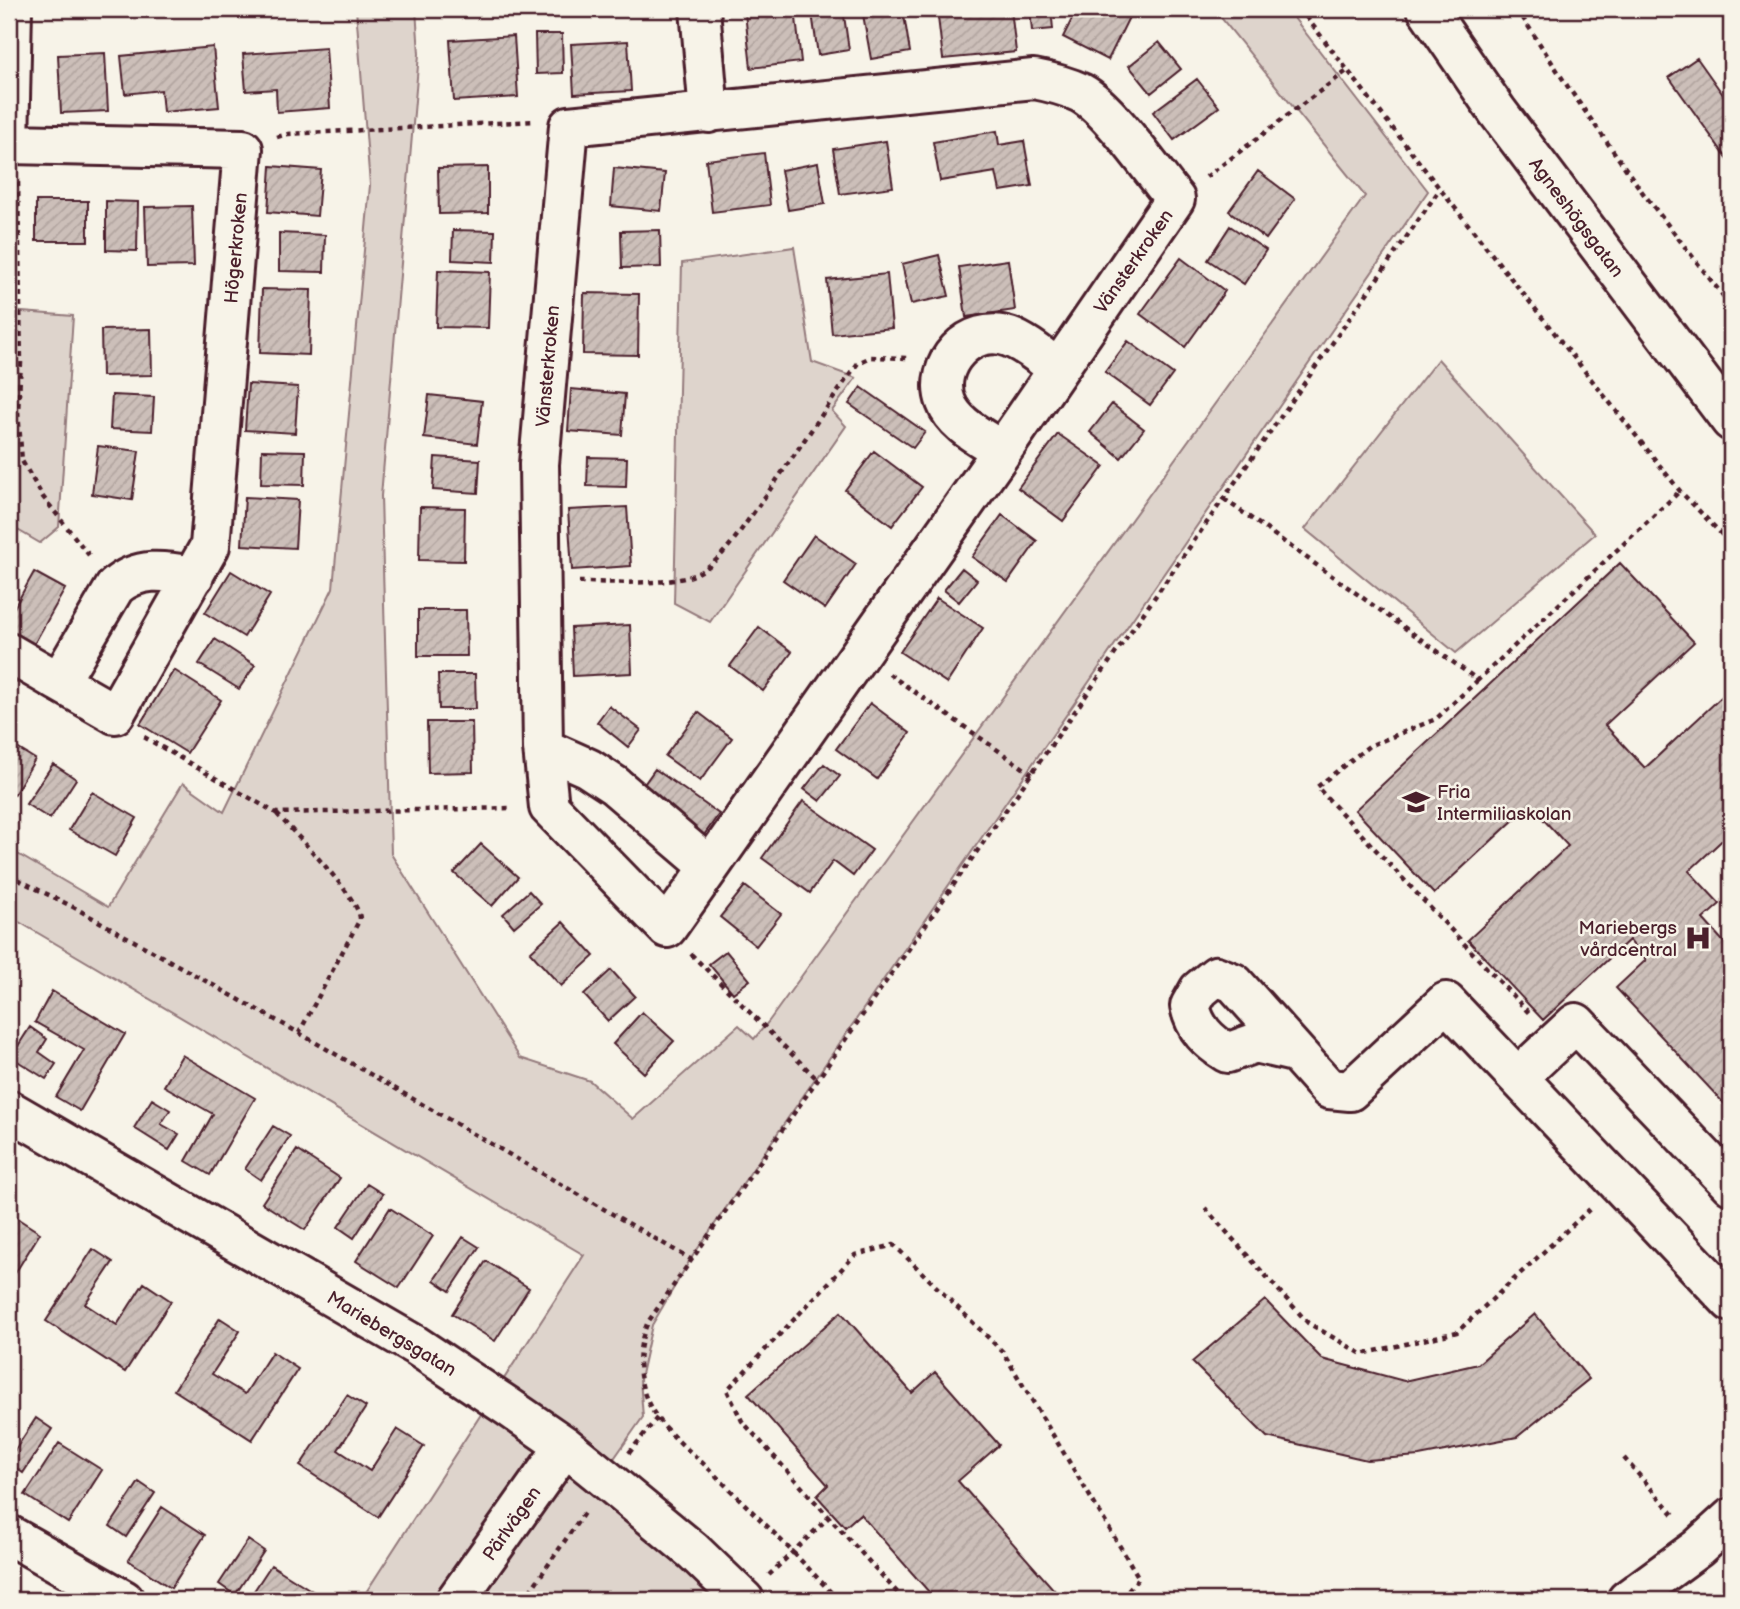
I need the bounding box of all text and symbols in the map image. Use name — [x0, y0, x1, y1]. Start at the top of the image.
street label: Agneshögsgatan — [1523, 154, 1628, 282]
street label: Högerkroken — [220, 192, 253, 305]
street label: Vänsterkroken — [1090, 205, 1179, 318]
street label: Vänsterkroken — [532, 304, 565, 428]
place label: Fria Intermiliaskolan — [1437, 781, 1571, 826]
school or university icon: Fria Intermiliaskolan — [1401, 787, 1431, 817]
place label: Mariebergs vårdcentral — [1578, 917, 1677, 962]
hospital icon: Mariebergs vårdcentral — [1683, 923, 1713, 953]
street label: Mariebergsgatan — [322, 1287, 460, 1382]
street label: Pärlvägen — [478, 1482, 546, 1566]

